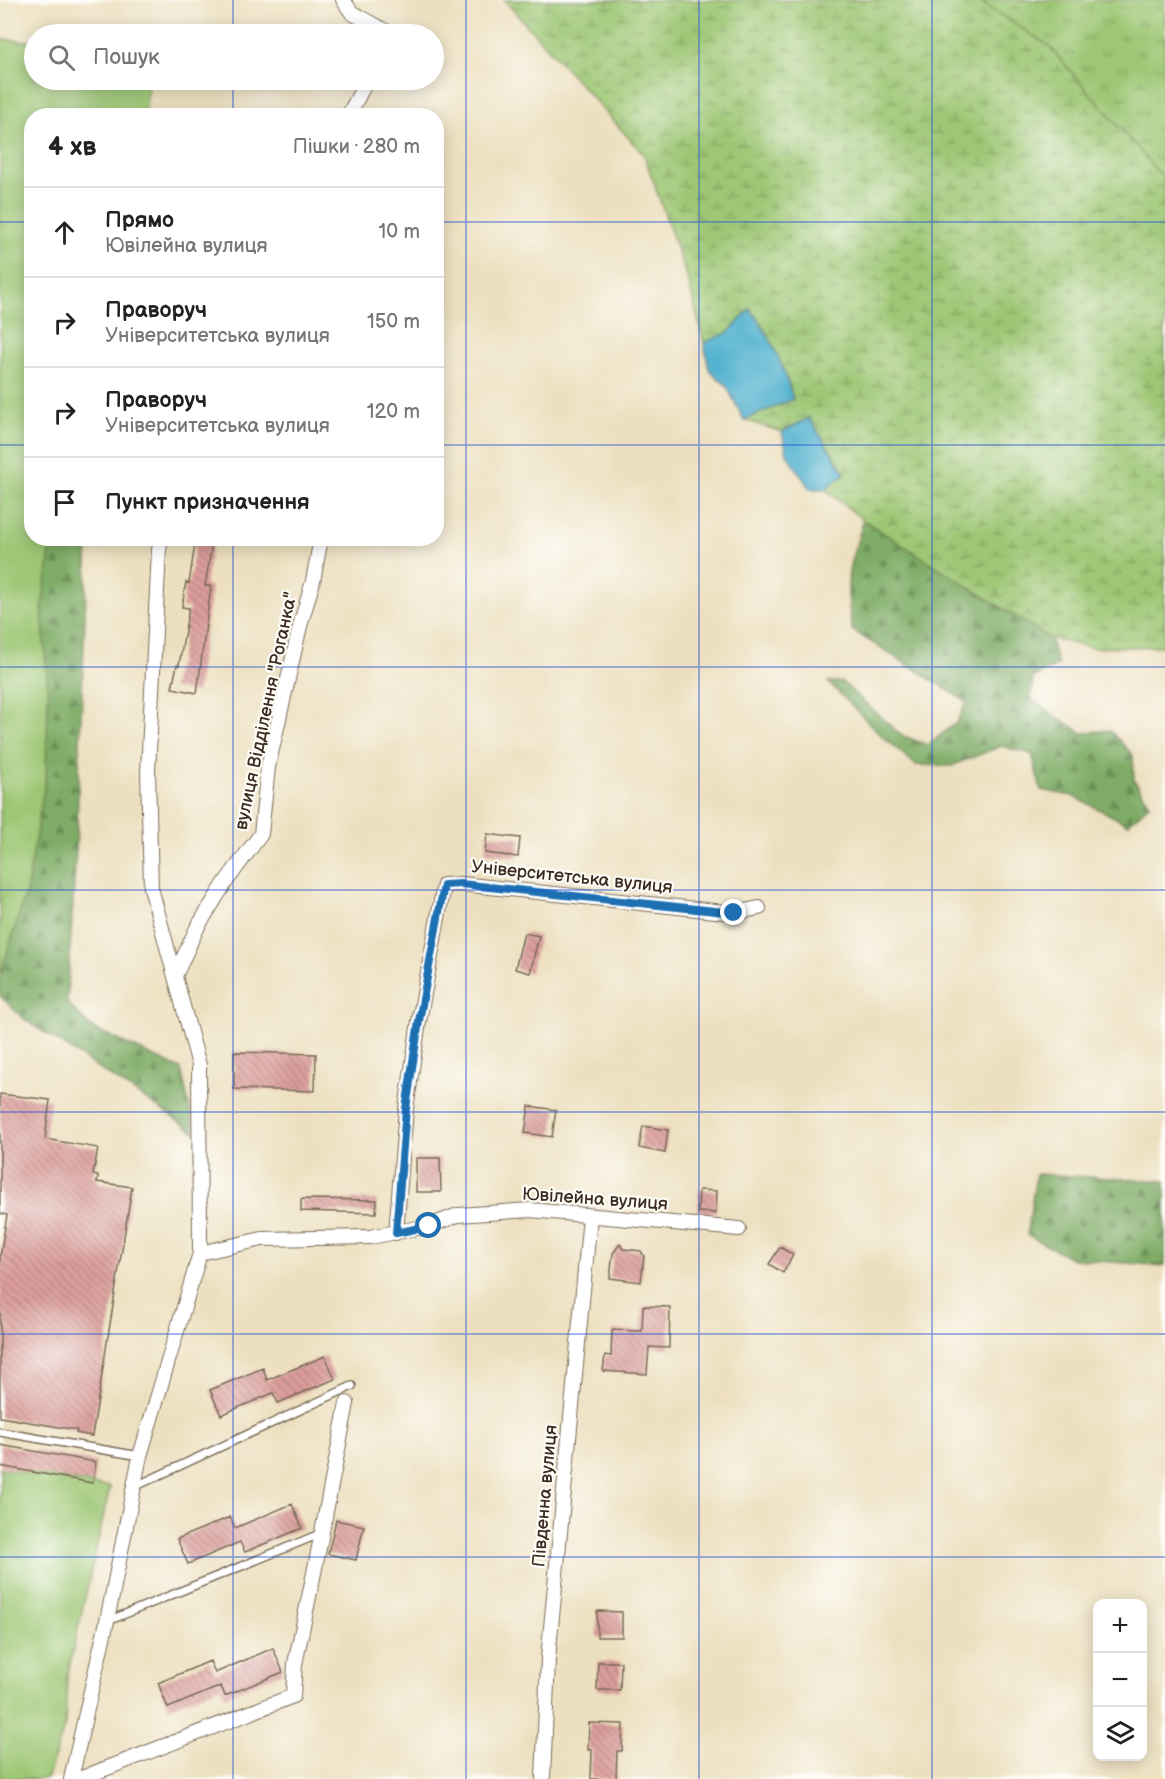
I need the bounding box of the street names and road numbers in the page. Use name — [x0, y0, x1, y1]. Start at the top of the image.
street label: вулиця Відділення "Роганка" — [231, 590, 301, 832]
street label: Університетська вулиця — [470, 856, 674, 898]
street label: Ювілейна вулиця — [521, 1183, 669, 1215]
street label: Південна вулиця — [528, 1424, 562, 1568]

